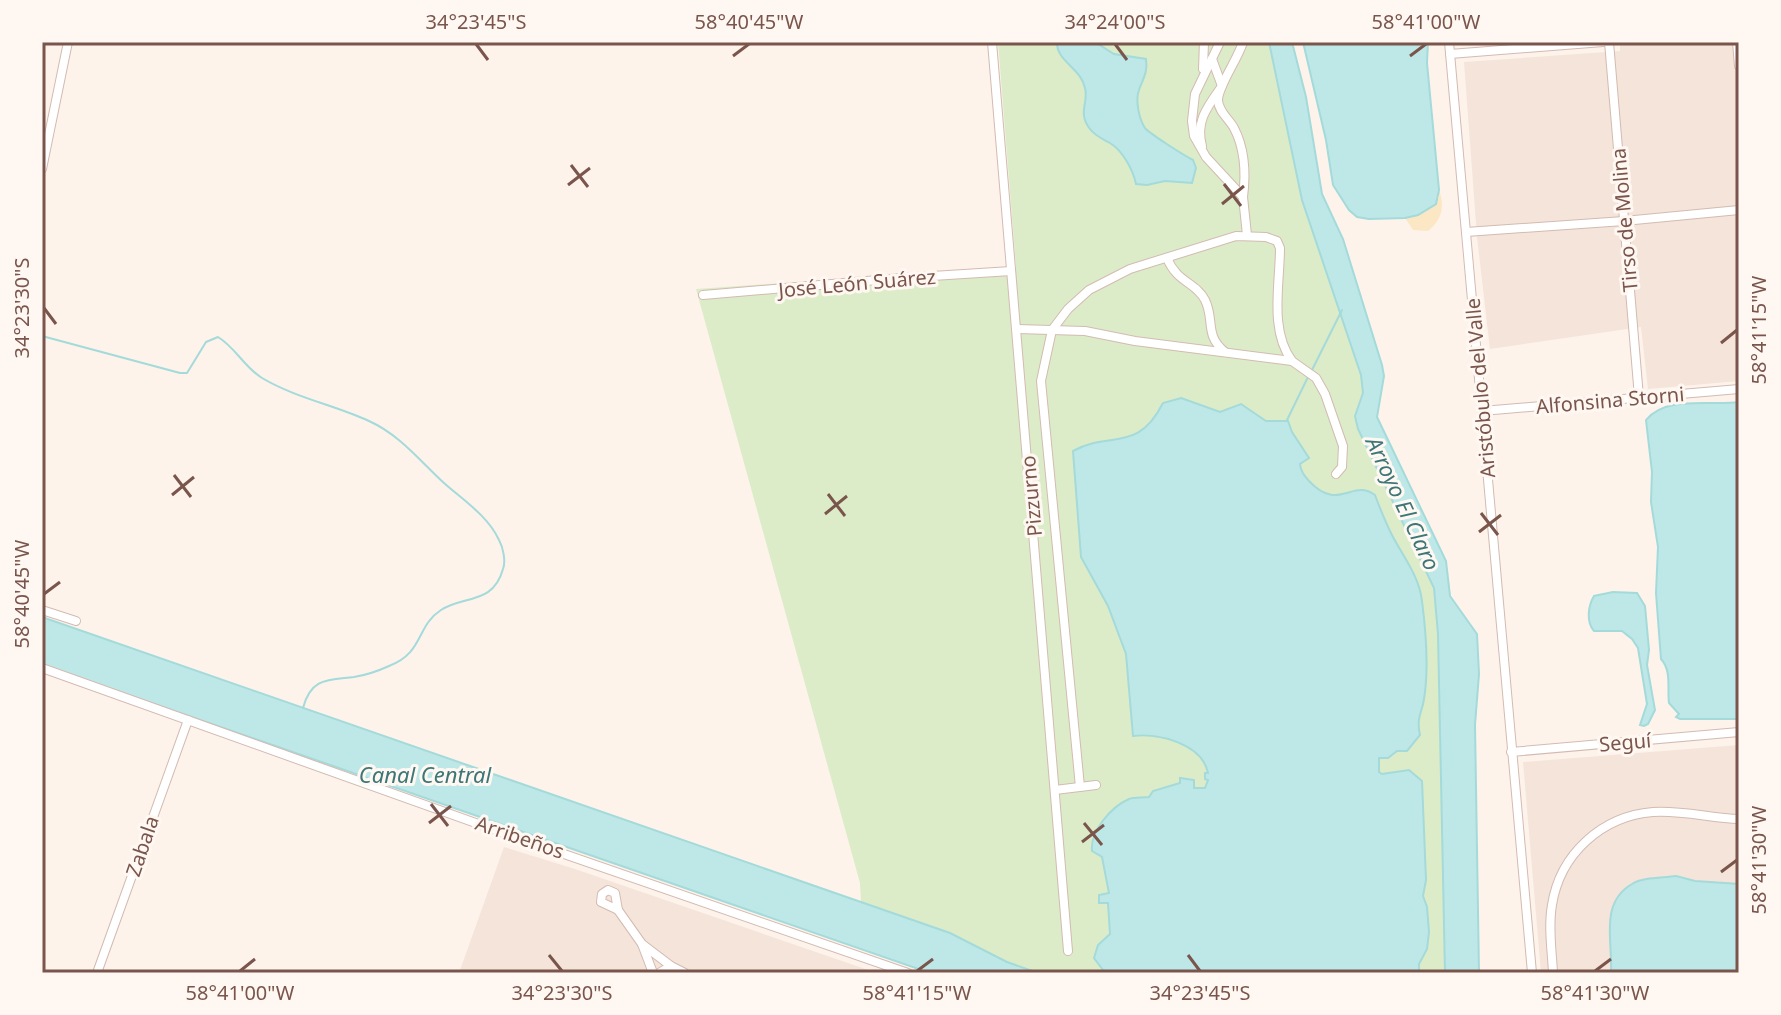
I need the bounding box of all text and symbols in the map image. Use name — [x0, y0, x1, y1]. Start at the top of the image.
text: 34°23'45"S — [426, 8, 526, 35]
text: 58°40'45"W — [695, 8, 804, 35]
text: 34°24'00"S — [1065, 8, 1165, 35]
text: 58°41'00"W — [1372, 8, 1481, 35]
street label: Tirso de Molina — [1604, 147, 1644, 293]
text: 34°23'30"S — [8, 258, 35, 358]
street label: José León Suárez — [775, 263, 937, 304]
text: 58°41'15"W — [1745, 275, 1772, 384]
street label: Aristóbulo del Valle — [1459, 297, 1501, 479]
street label: Alfonsina Storni — [1535, 380, 1685, 420]
water label: Arroyo El Claro — [1359, 429, 1448, 575]
street label: Pizzurno — [1014, 454, 1048, 538]
text: 58°40'45"W — [8, 539, 35, 648]
street label: Seguí — [1598, 726, 1653, 758]
water label: Canal Central — [359, 759, 493, 789]
text: 58°41'30"W — [1745, 805, 1772, 914]
street label: Arribeños — [472, 809, 568, 865]
street label: Zabala — [119, 812, 165, 880]
text: 58°41'00"W — [186, 979, 295, 1006]
text: 34°23'30"S — [512, 979, 612, 1006]
text: 58°41'15"W — [863, 979, 972, 1006]
text: 34°23'45"S — [1150, 979, 1250, 1006]
text: 58°41'30"W — [1541, 979, 1650, 1006]

